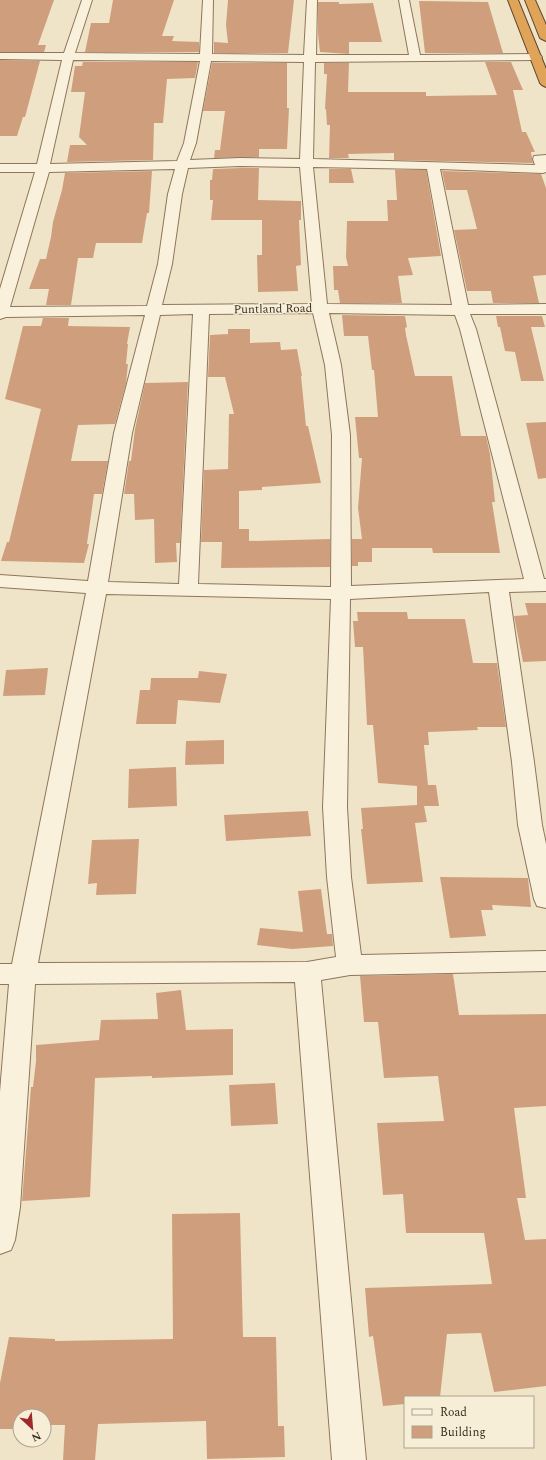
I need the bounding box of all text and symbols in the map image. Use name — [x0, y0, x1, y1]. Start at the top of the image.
street label: Puntland Road — [233, 299, 313, 319]
legend — [404, 1396, 534, 1448]
text: Road — [440, 1403, 467, 1422]
north arrow — [12, 1408, 52, 1448]
text: Building — [440, 1423, 486, 1442]
text: N — [28, 1427, 44, 1446]

